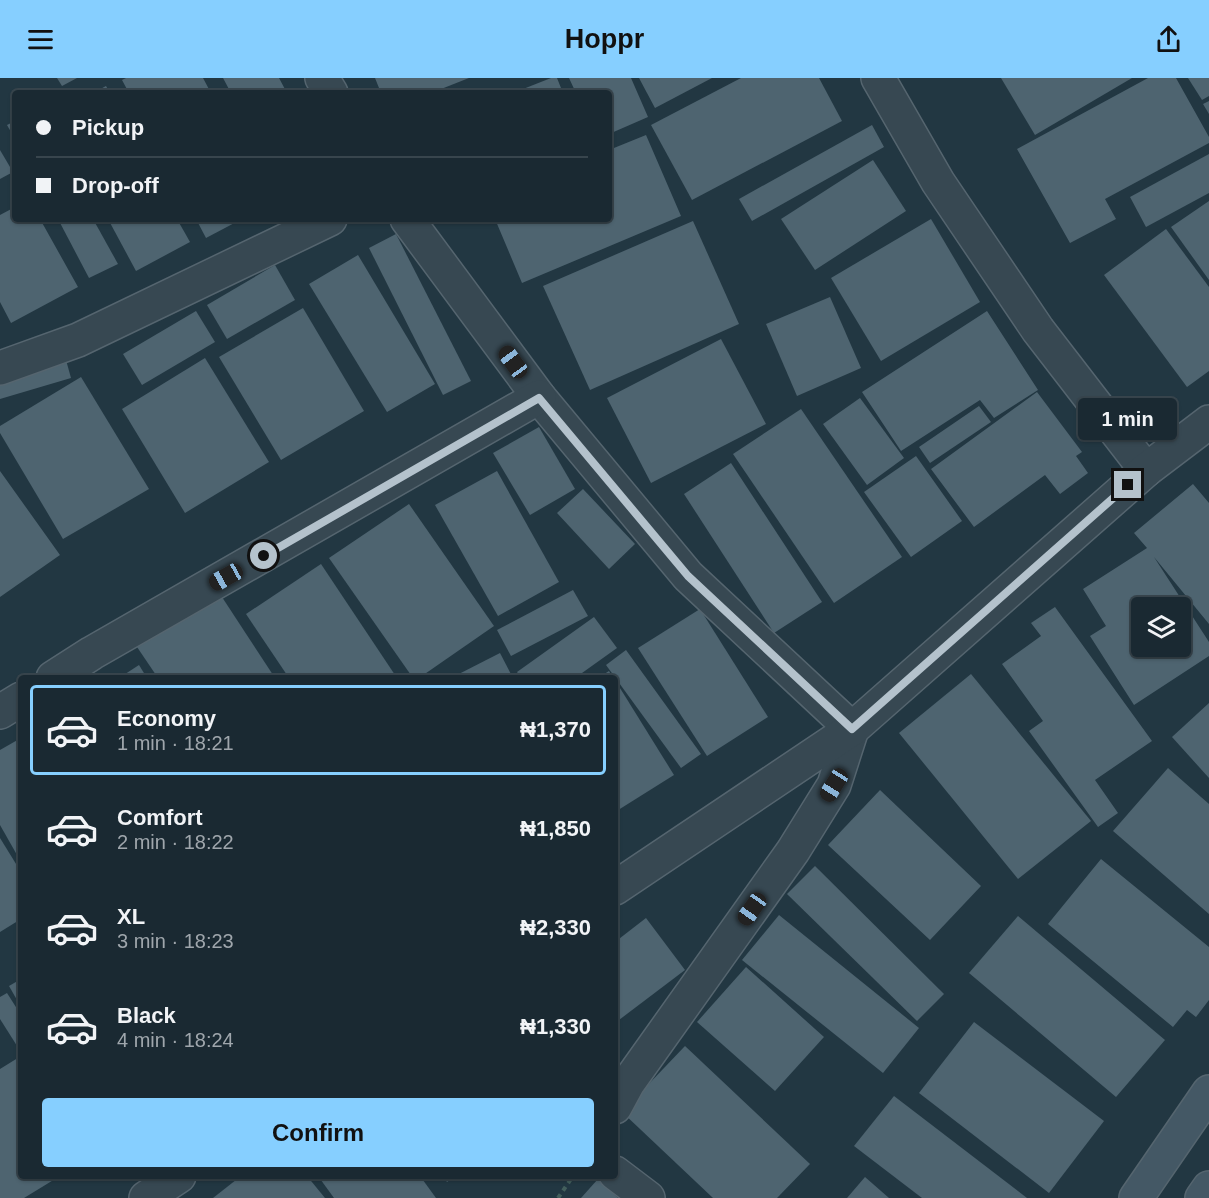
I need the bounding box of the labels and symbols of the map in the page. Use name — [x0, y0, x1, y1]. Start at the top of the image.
car — [495, 342, 531, 382]
callout: 1 min — [1078, 398, 1178, 440]
route end — [1114, 471, 1141, 498]
route start — [250, 542, 277, 569]
car — [206, 560, 246, 594]
car — [817, 765, 851, 805]
car — [734, 889, 770, 929]

